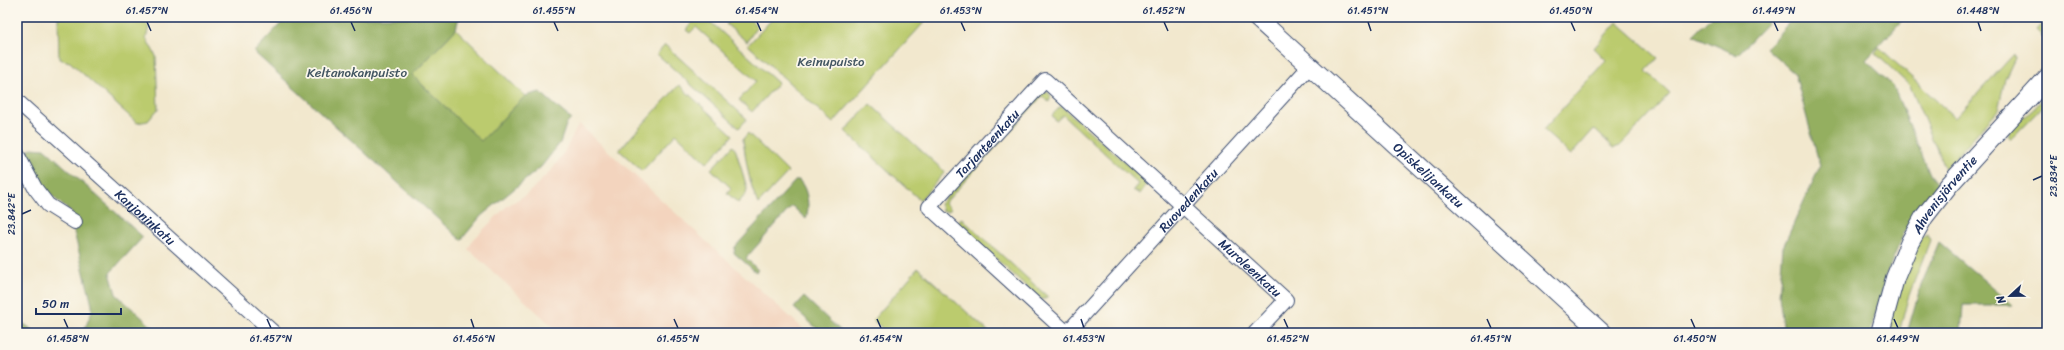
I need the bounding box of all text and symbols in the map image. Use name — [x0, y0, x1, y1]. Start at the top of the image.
text: 61.457°N — [126, 2, 168, 20]
text: 61.456°N — [330, 2, 372, 20]
text: 61.455°N — [533, 2, 575, 20]
text: 61.454°N — [736, 2, 778, 20]
text: 61.453°N — [940, 2, 982, 20]
text: 61.452°N — [1143, 2, 1185, 20]
text: 61.451°N — [1348, 2, 1388, 20]
text: 61.450°N — [1550, 2, 1593, 20]
text: 61.449°N — [1753, 2, 1795, 20]
text: 61.448°N — [1957, 2, 1999, 20]
park label: Keinupuisto — [797, 50, 865, 73]
park label: Keltanokanpuisto — [307, 61, 407, 84]
street label: Tarjanteenkatu — [949, 103, 1025, 183]
street label: Opiskelijankatu — [1388, 136, 1470, 214]
street label: Ahvenisjärventie — [1905, 149, 1983, 239]
text: 23.834°E — [2045, 154, 2063, 197]
street label: Ruovedenkatu — [1153, 162, 1224, 237]
street label: Kanjoninkatu — [110, 183, 181, 251]
text: 23.842°E — [3, 191, 21, 235]
street label: Muroleenkatu — [1213, 232, 1287, 303]
north arrow — [1990, 276, 2030, 316]
scale bar — [36, 290, 121, 316]
text: N — [1991, 292, 2012, 308]
text: 50 m — [42, 293, 69, 315]
text: 61.458°N — [47, 330, 89, 348]
text: 61.457°N — [250, 330, 292, 348]
text: 61.456°N — [453, 330, 495, 348]
text: 61.455°N — [657, 330, 699, 348]
text: 61.454°N — [860, 330, 902, 348]
text: 61.453°N — [1063, 330, 1105, 348]
text: 61.452°N — [1267, 330, 1309, 348]
text: 61.451°N — [1471, 330, 1511, 348]
text: 61.450°N — [1674, 330, 1717, 348]
text: 61.449°N — [1877, 330, 1919, 348]

